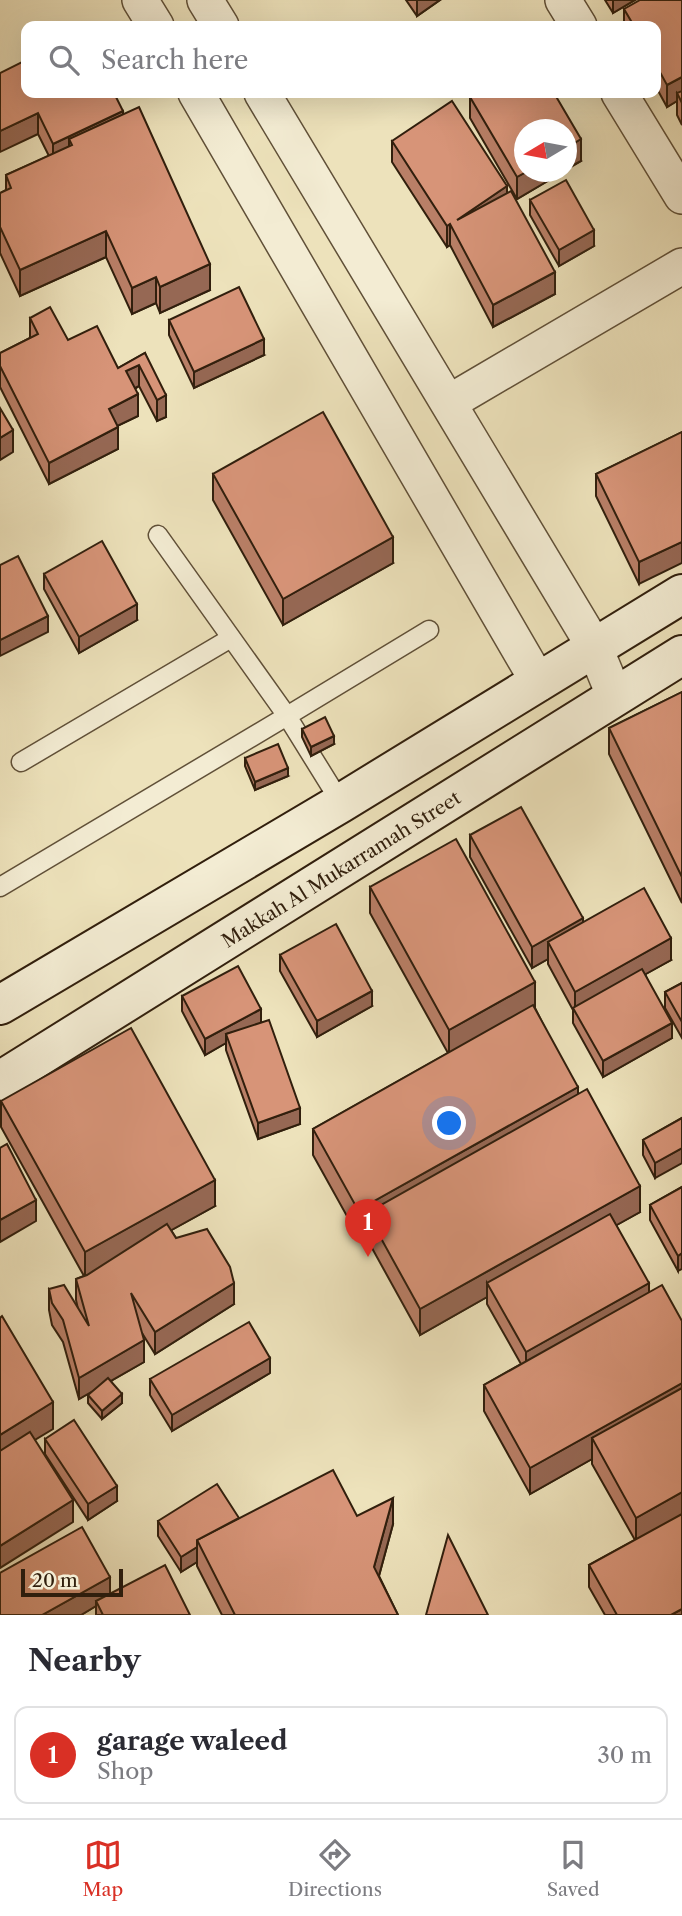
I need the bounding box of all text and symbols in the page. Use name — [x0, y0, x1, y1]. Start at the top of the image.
search box — [21, 21, 661, 98]
icon: search — [45, 41, 83, 79]
text: Search here — [101, 44, 248, 76]
north arrow — [514, 119, 577, 182]
street label: Makkah Al Mukarramah Street — [218, 786, 465, 953]
your location — [432, 1106, 466, 1140]
pin: 1 — [345, 1199, 391, 1257]
scale bar — [21, 1566, 122, 1598]
text: 20 m — [32, 1569, 78, 1592]
text: Nearby — [28, 1642, 141, 1679]
text: garage waleed — [97, 1725, 287, 1757]
text: 1 — [48, 1741, 58, 1769]
text: 30 m — [597, 1741, 652, 1769]
text: Shop — [97, 1757, 153, 1785]
tab: Map — [82, 1836, 123, 1901]
tab: Directions — [288, 1836, 382, 1901]
tab: Saved — [547, 1836, 600, 1901]

